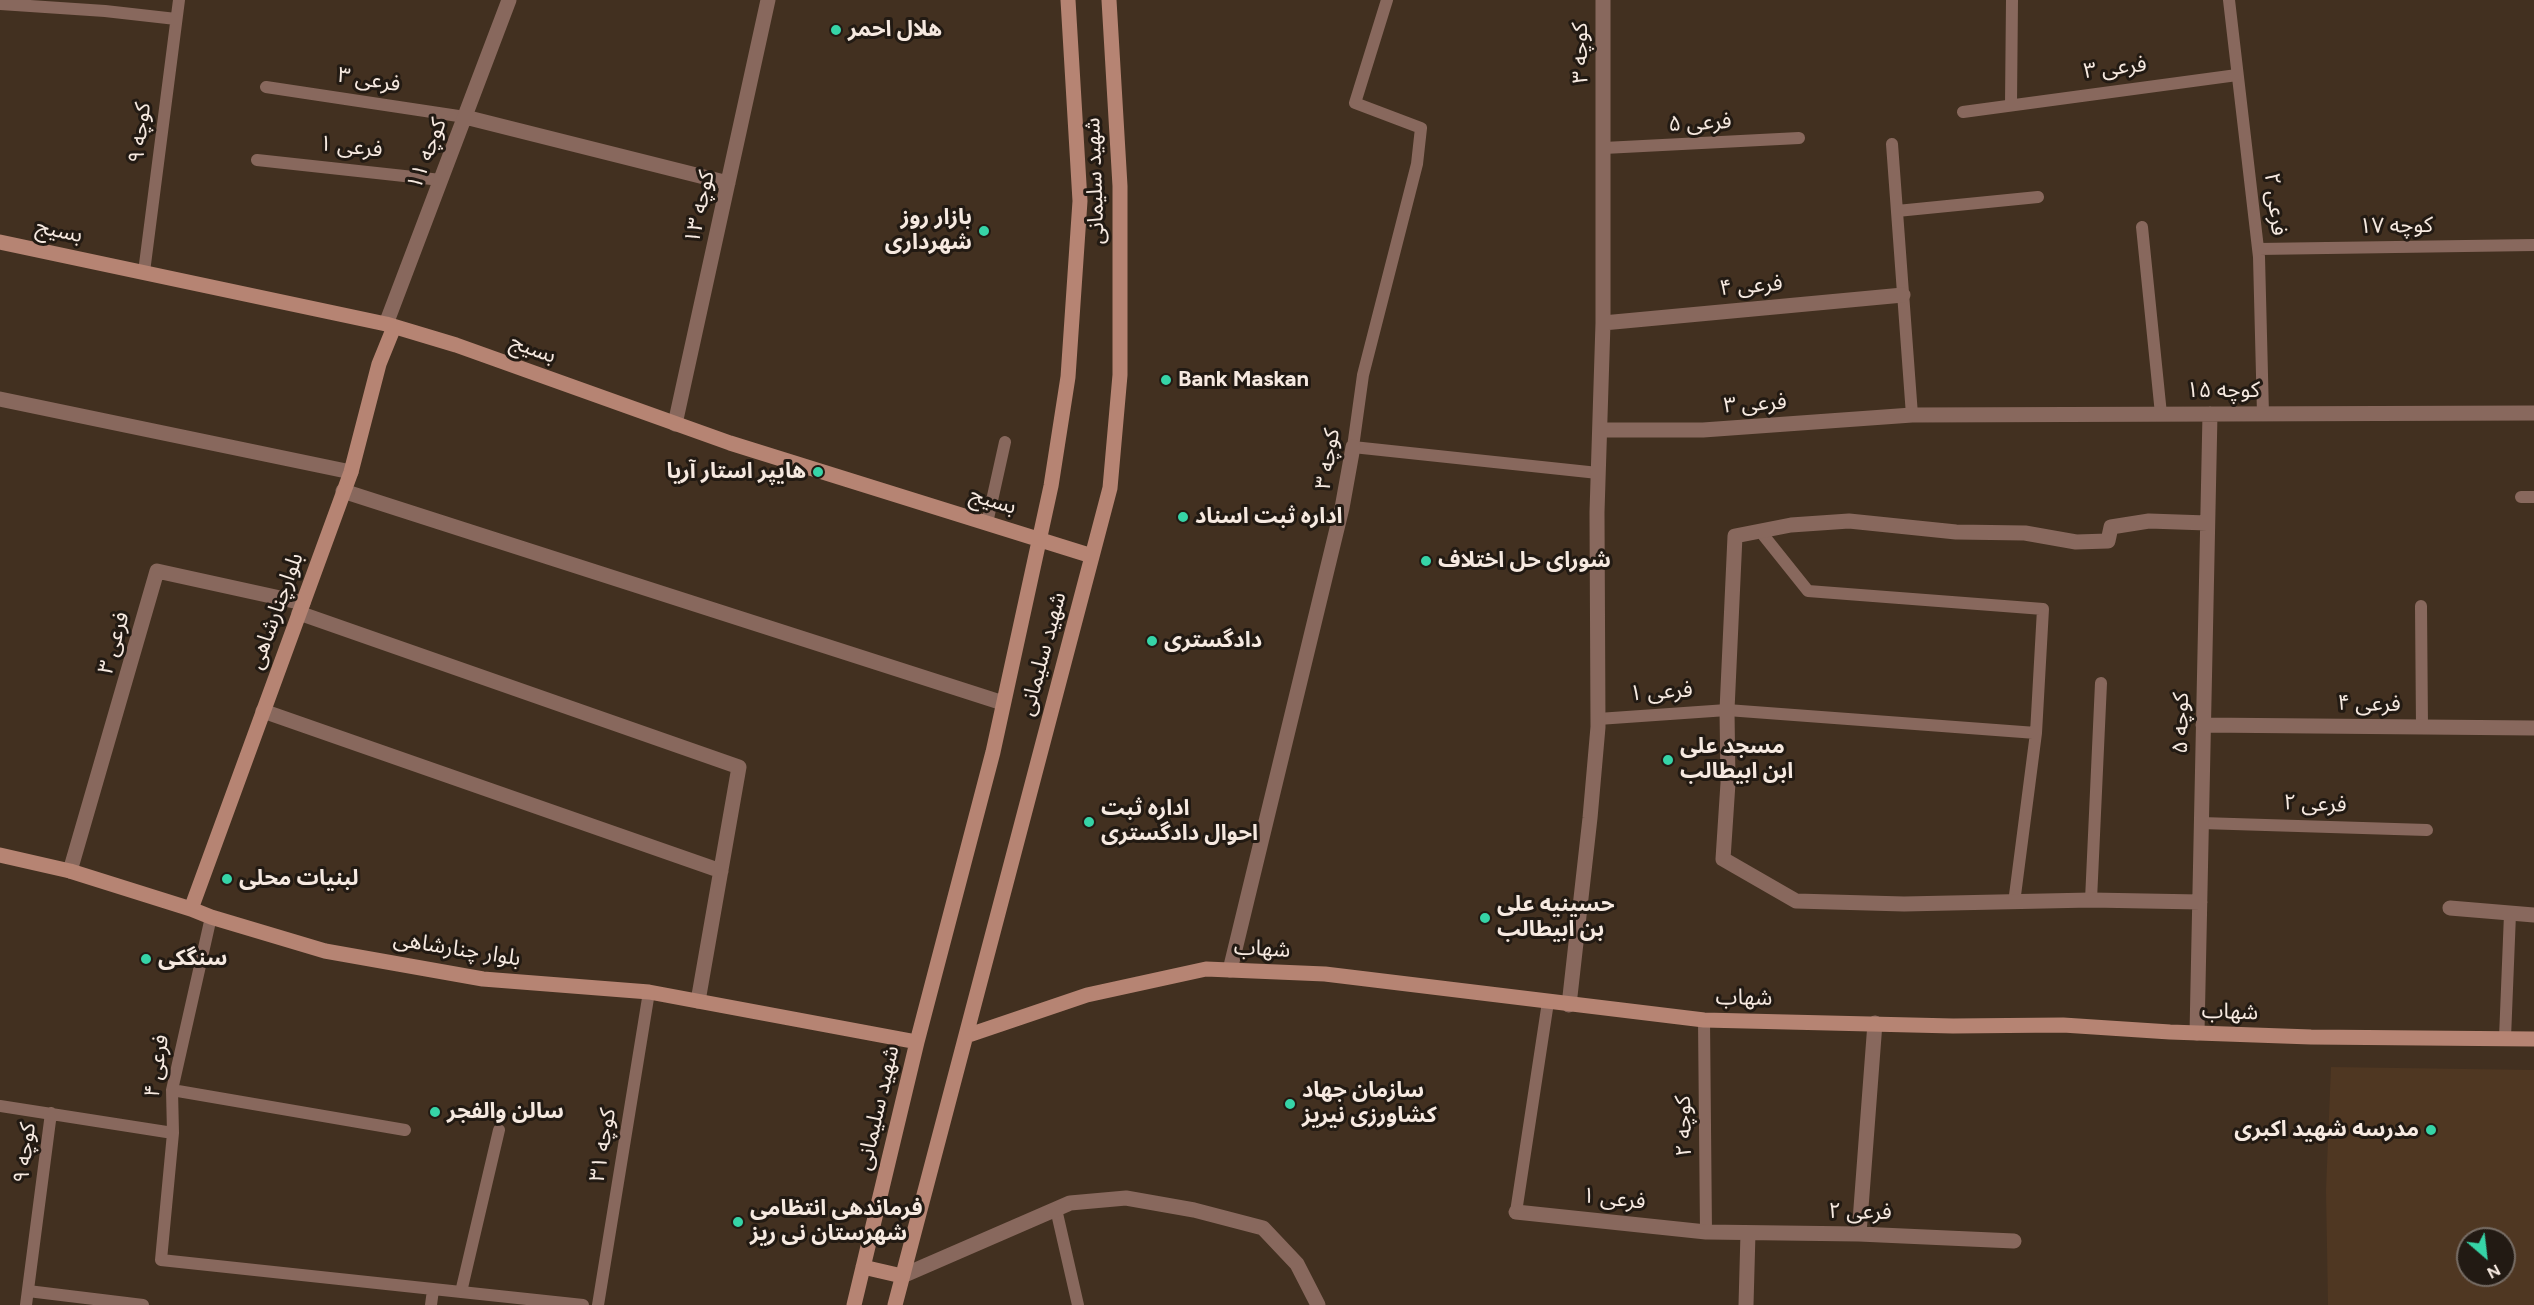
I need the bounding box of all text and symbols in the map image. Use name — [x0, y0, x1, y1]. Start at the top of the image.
place label: هلال احمر — [848, 17, 942, 43]
street label: کوچه ۳ — [1568, 22, 1594, 84]
marker: هلال احمر — [829, 23, 843, 37]
street label: فرعی ۳ — [2082, 51, 2148, 85]
street label: فرعی ۳ — [336, 62, 402, 98]
street label: کوچه ۹ — [123, 101, 157, 165]
street label: فرعی ۵ — [1668, 108, 1732, 138]
street label: کوچه ۱۱ — [401, 115, 453, 193]
street label: شهید سلیمانی — [1080, 117, 1110, 245]
street label: فرعی ۱ — [318, 131, 384, 163]
street label: کوچه ۱۳ — [679, 168, 721, 246]
street label: فرعی ۲ — [2258, 171, 2292, 237]
place label: بازار روز شهرداری — [885, 205, 972, 256]
street label: کوچه ۱۷ — [2359, 212, 2433, 240]
street label: بسیج — [33, 213, 85, 249]
marker: بازار روز شهرداری — [977, 224, 991, 238]
street label: فرعی ۴ — [1718, 270, 1784, 302]
street label: بسیج — [506, 329, 560, 369]
place label: Bank Maskan — [1178, 367, 1309, 393]
marker: Bank Maskan — [1159, 373, 1173, 387]
street label: کوچه ۱۵ — [2186, 378, 2260, 404]
street label: فرعی ۳ — [1723, 389, 1787, 419]
street label: کوچه ۳ — [1310, 427, 1346, 491]
place label: هایپر استار آریا — [667, 459, 806, 485]
marker: هایپر استار آریا — [811, 465, 825, 479]
street label: بسیج — [967, 481, 1019, 521]
place label: اداره ثبت اسناد — [1195, 504, 1343, 530]
marker: اداره ثبت اسناد — [1176, 510, 1190, 524]
place label: شورای حل اختلاف — [1438, 548, 1611, 574]
street label: بلوارچنارشاهی — [243, 549, 309, 673]
marker: شورای حل اختلاف — [1419, 554, 1433, 568]
street label: شهید سلیمانی — [1014, 589, 1072, 719]
street label: فرعی ۳ — [93, 609, 135, 677]
place label: دادگستری — [1164, 628, 1262, 654]
marker: دادگستری — [1145, 634, 1159, 648]
street label: فرعی ۱ — [1629, 677, 1693, 707]
street label: فرعی ۴ — [2337, 690, 2401, 718]
street label: کوچه ۵ — [2167, 692, 2195, 754]
place label: مسجد علی ابن ابیطالب — [1680, 734, 1793, 786]
marker: مسجد علی ابن ابیطالب — [1661, 753, 1675, 767]
street label: فرعی ۲ — [2283, 790, 2347, 818]
place label: اداره ثبت احوال دادگستری — [1101, 796, 1258, 848]
marker: اداره ثبت احوال دادگستری — [1082, 815, 1096, 829]
place label: لبنیات محلی — [239, 866, 359, 892]
marker: لبنیات محلی — [220, 872, 234, 886]
place label: حسینیه علی بن ابیطالب — [1497, 892, 1615, 944]
marker: حسینیه علی بن ابیطالب — [1478, 911, 1492, 925]
street label: بلوار چنارشاهی — [392, 926, 522, 972]
street label: شهاب — [1233, 934, 1291, 964]
place label: سنگکی — [158, 946, 227, 972]
marker: سنگکی — [139, 952, 153, 966]
street label: شهاب — [1715, 984, 1773, 1012]
street label: شهاب — [2201, 998, 2259, 1026]
street label: فرعی ۴ — [139, 1033, 175, 1099]
street label: شهید سلیمانی — [851, 1043, 905, 1173]
place label: سازمان جهاد کشاورزی نیریز — [1302, 1078, 1437, 1130]
street label: کوچه ۲ — [1670, 1095, 1698, 1157]
marker: سازمان جهاد کشاورزی نیریز — [1283, 1097, 1297, 1111]
place label: سالن والفجر — [447, 1099, 564, 1125]
marker: سالن والفجر — [428, 1105, 442, 1119]
street label: کوچه ۳۱ — [584, 1107, 622, 1183]
place label: مدرسه شهید اکبری — [2234, 1117, 2419, 1143]
street label: کوچه ۹ — [8, 1121, 42, 1185]
marker: مدرسه شهید اکبری — [2424, 1123, 2438, 1137]
street label: فرعی ۱ — [1581, 1183, 1647, 1215]
place label: فرماندهی انتظامی شهرستان نی ریز — [750, 1196, 923, 1248]
street label: فرعی ۲ — [1828, 1198, 1892, 1226]
marker: فرماندهی انتظامی شهرستان نی ریز — [731, 1215, 745, 1229]
north arrow — [2456, 1227, 2516, 1287]
text: N — [2484, 1260, 2504, 1283]

